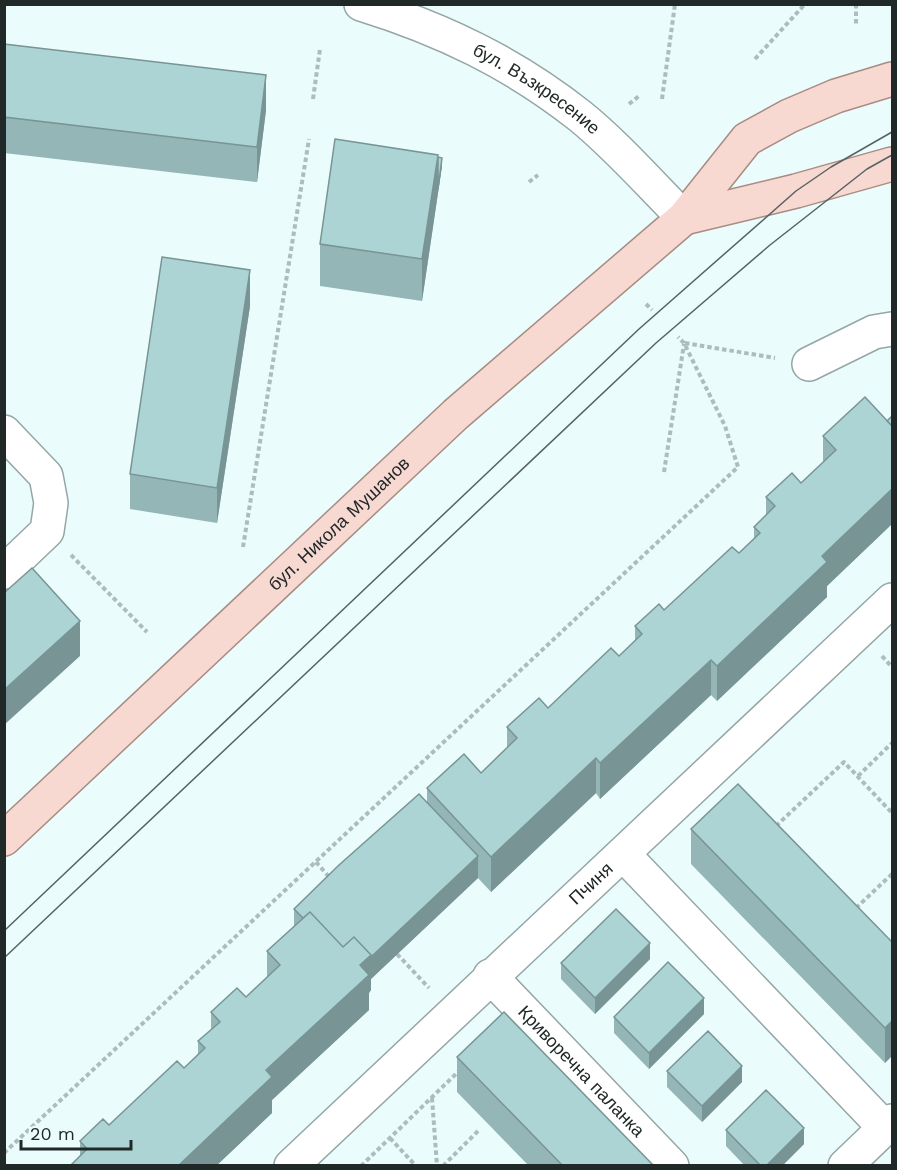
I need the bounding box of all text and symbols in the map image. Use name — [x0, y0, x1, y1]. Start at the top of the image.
street label: бул. Възкресение — [470, 39, 605, 138]
street label: бул. Никола Мушанов — [264, 452, 414, 595]
street label: Пчиня — [564, 858, 617, 909]
street label: Криворечна паланка — [514, 1001, 650, 1142]
scale bar — [21, 1113, 130, 1151]
text: 20 m — [30, 1123, 75, 1144]

